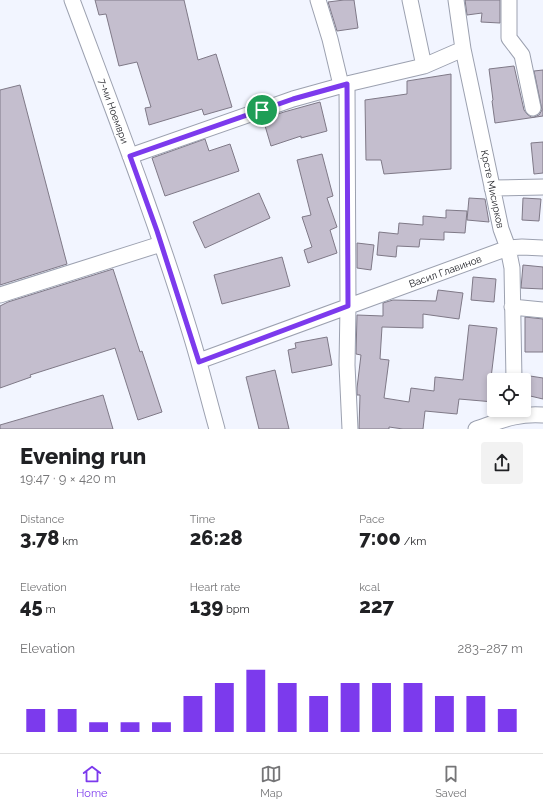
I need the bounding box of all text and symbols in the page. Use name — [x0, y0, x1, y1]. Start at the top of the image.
street label: 7-ми Ноември — [97, 77, 130, 145]
pin — [245, 93, 279, 127]
icon: arrive — [251, 99, 273, 121]
street label: Крсте Мисирков — [479, 149, 506, 229]
street label: Васил Главинов — [407, 253, 483, 290]
map controls — [487, 373, 531, 417]
button: locate — [487, 373, 531, 417]
button: share — [481, 442, 523, 484]
text: Evening run — [20, 443, 146, 469]
text: 19:47 · 9 × 420 m — [20, 471, 116, 486]
text: Distance — [20, 513, 64, 526]
text: Time — [190, 513, 215, 526]
text: Pace — [359, 513, 385, 526]
text: 3.78 — [20, 526, 59, 550]
text: 26:28 — [190, 526, 243, 550]
text: 7:00 — [359, 526, 401, 550]
text: km — [59, 535, 78, 548]
text: /km — [401, 535, 426, 548]
text: Elevation — [20, 581, 67, 594]
text: Heart rate — [190, 581, 240, 594]
text: kcal — [359, 581, 380, 594]
text: 45 — [20, 594, 43, 618]
text: 139 — [190, 594, 223, 618]
text: 227 — [359, 594, 394, 618]
text: m — [43, 603, 56, 616]
text: bpm — [223, 603, 250, 616]
text: Elevation — [20, 641, 75, 656]
text: 283–287 m — [458, 641, 523, 656]
tab: Home — [76, 763, 107, 800]
tab: Map — [260, 763, 283, 800]
tab: Saved — [435, 763, 467, 800]

